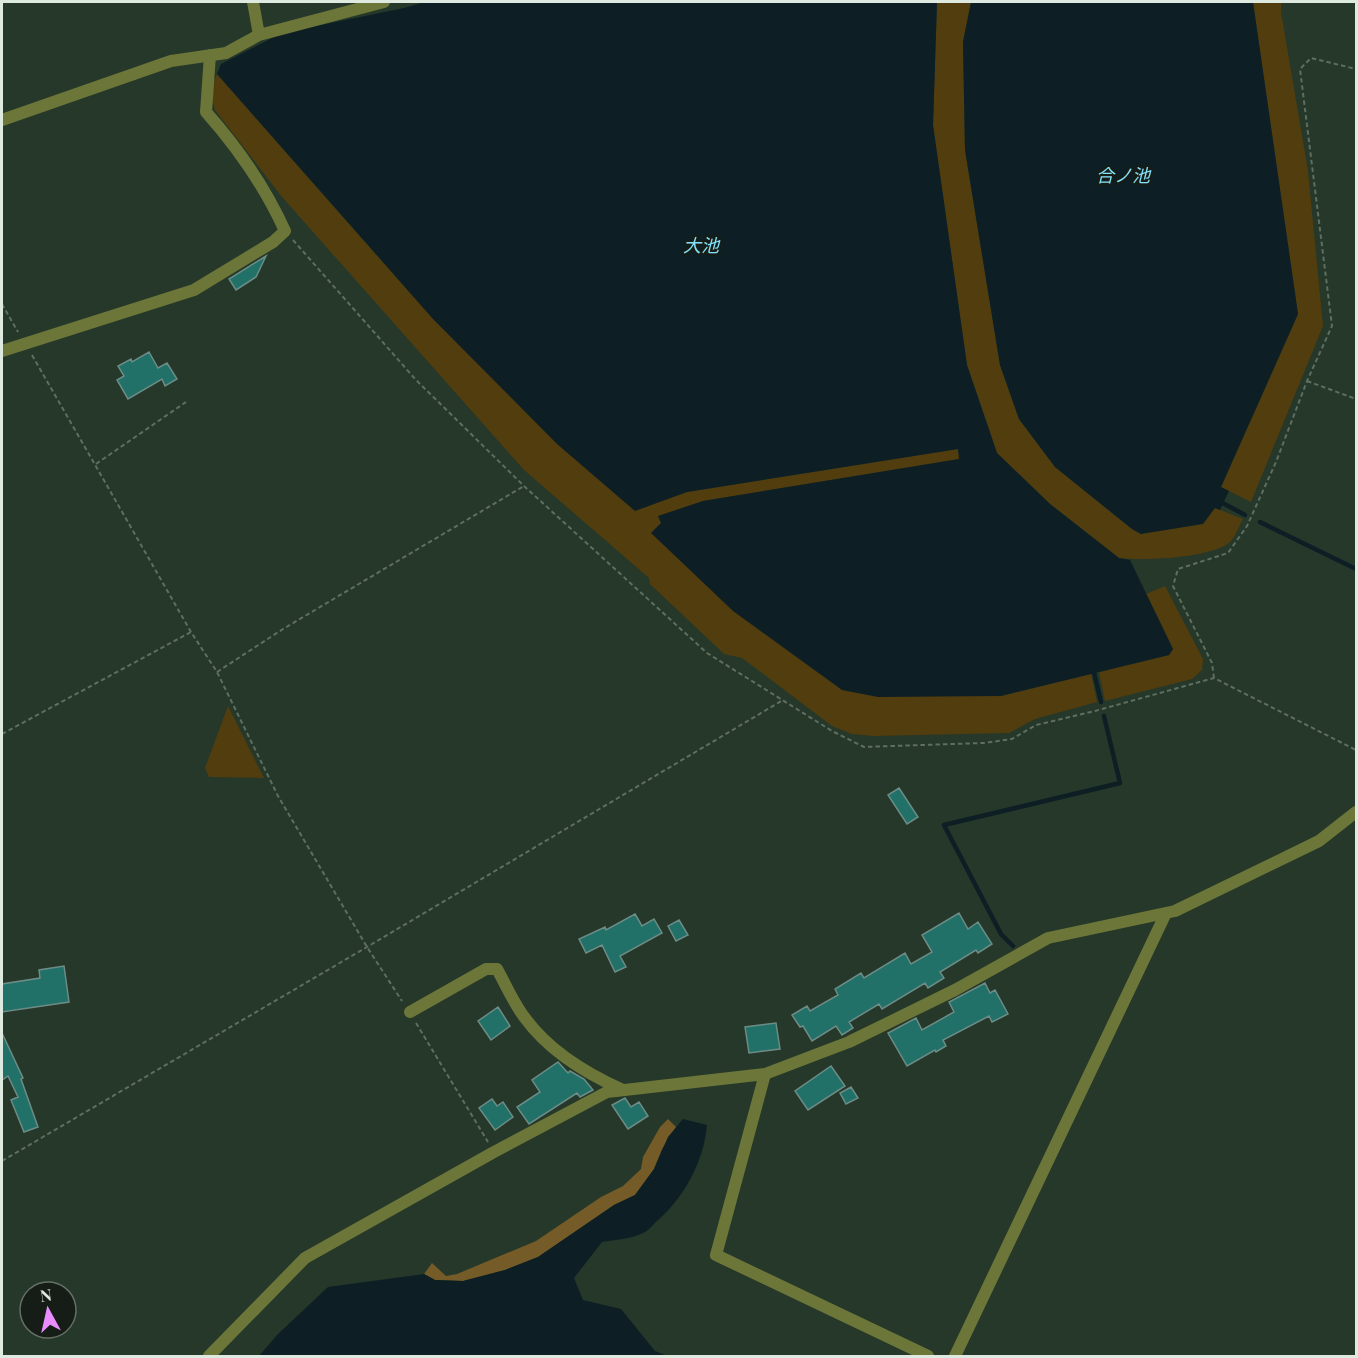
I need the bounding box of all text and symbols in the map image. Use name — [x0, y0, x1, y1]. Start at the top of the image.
water label: 合ノ池 — [1096, 163, 1152, 187]
water label: 大池 — [683, 233, 721, 257]
north arrow — [18, 1280, 78, 1340]
text: N — [39, 1283, 53, 1306]

